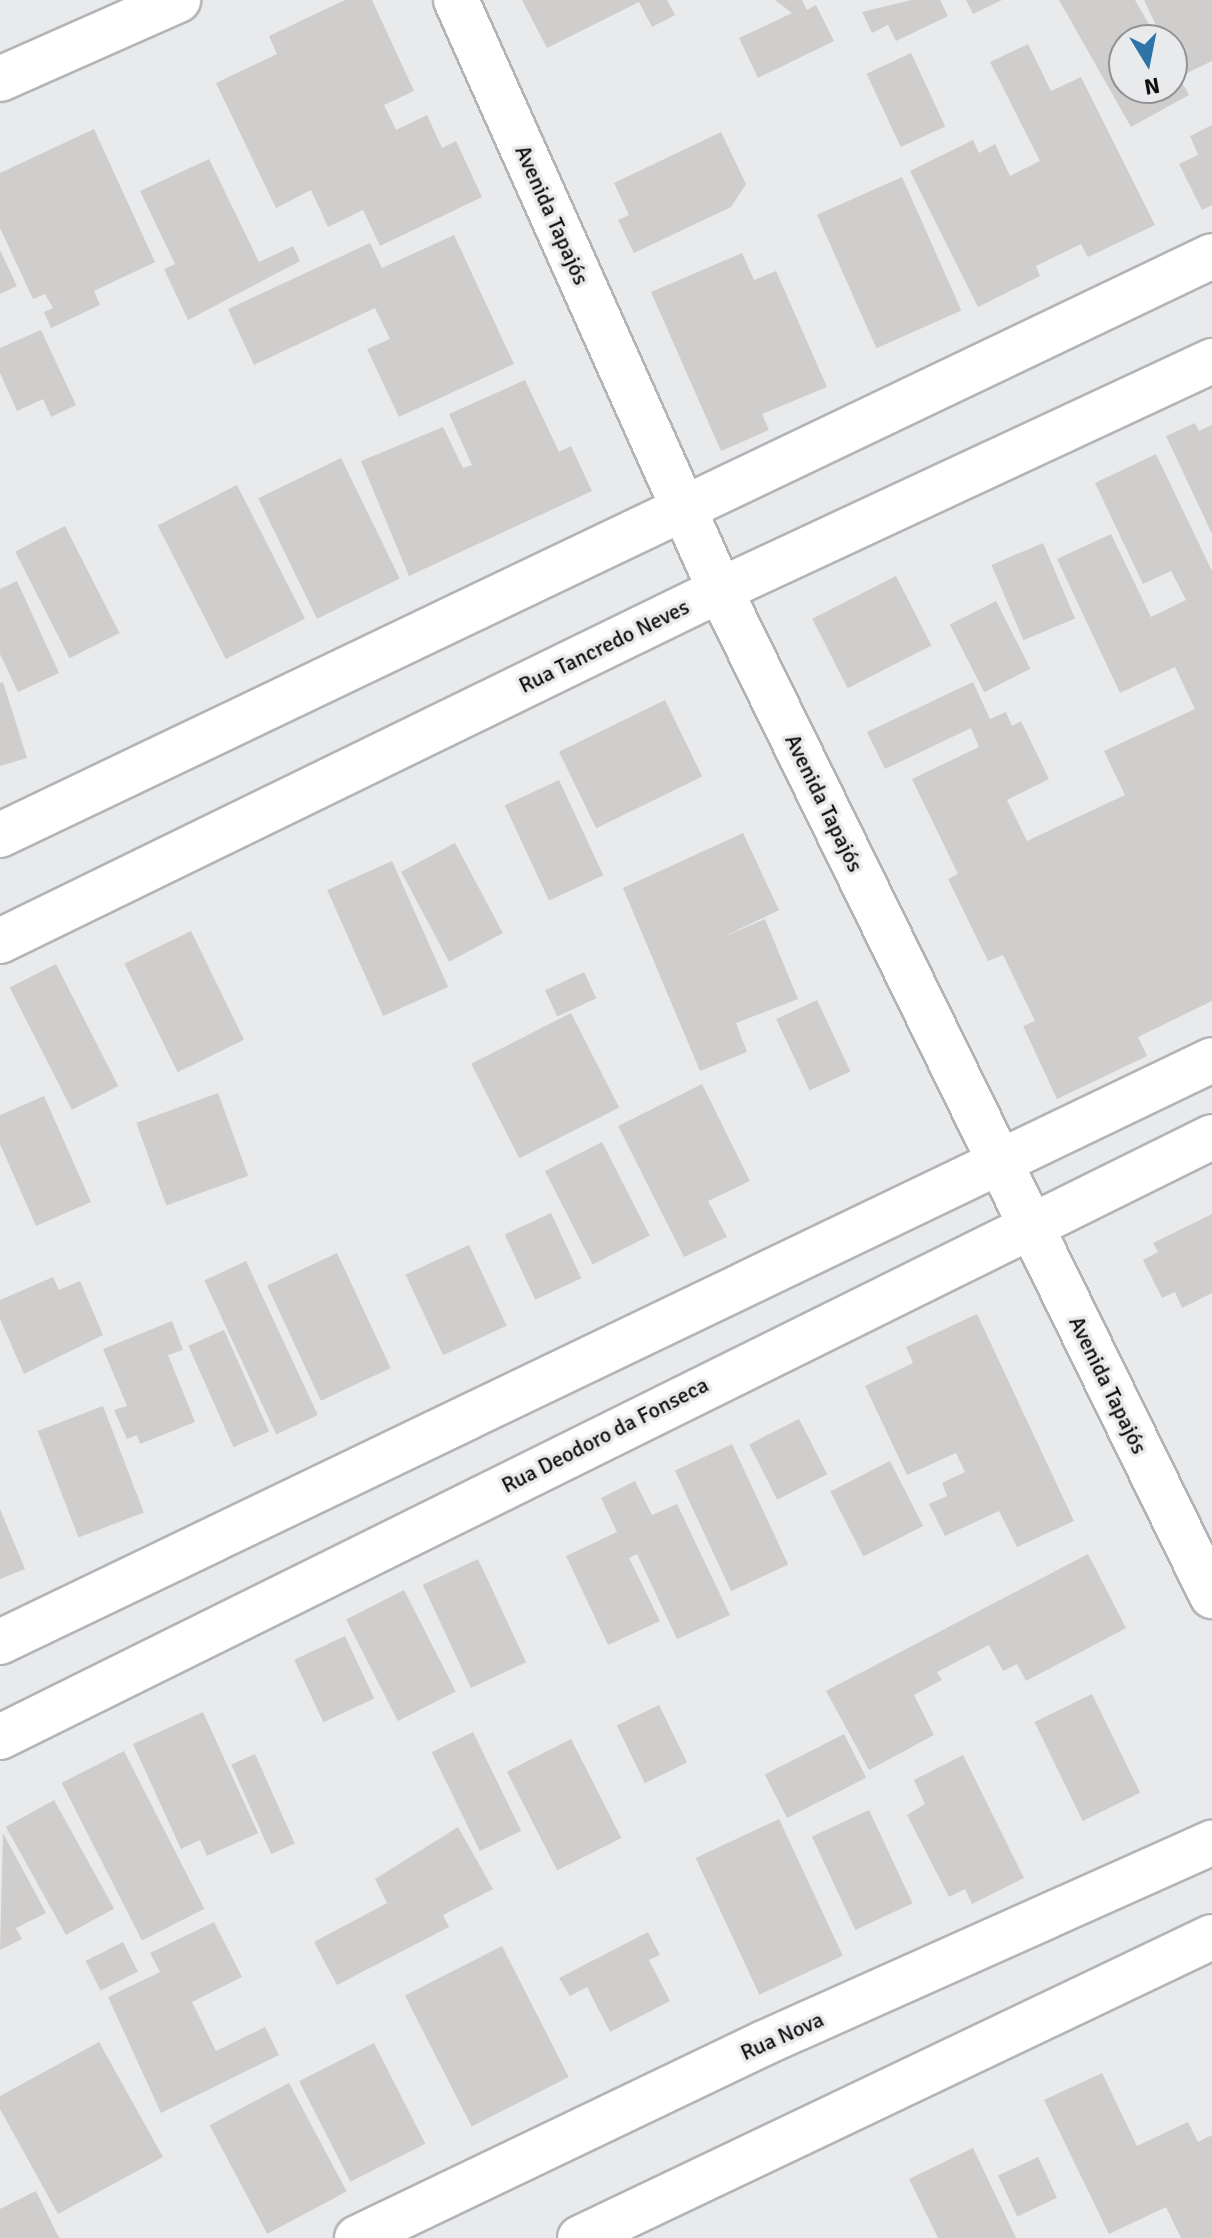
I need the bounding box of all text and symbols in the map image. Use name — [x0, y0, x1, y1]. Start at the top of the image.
north arrow — [1108, 24, 1188, 104]
text: N — [1142, 72, 1162, 101]
street label: Avenida Tapajós — [509, 141, 595, 289]
street label: Rua Tancredo Neves — [515, 593, 693, 699]
street label: Avenida Tapajós — [779, 730, 869, 876]
street label: Avenida Tapajós — [1063, 1312, 1153, 1458]
street label: Rua Deodoro da Fonseca — [497, 1371, 713, 1499]
street label: Rua Nova — [736, 2006, 828, 2066]

